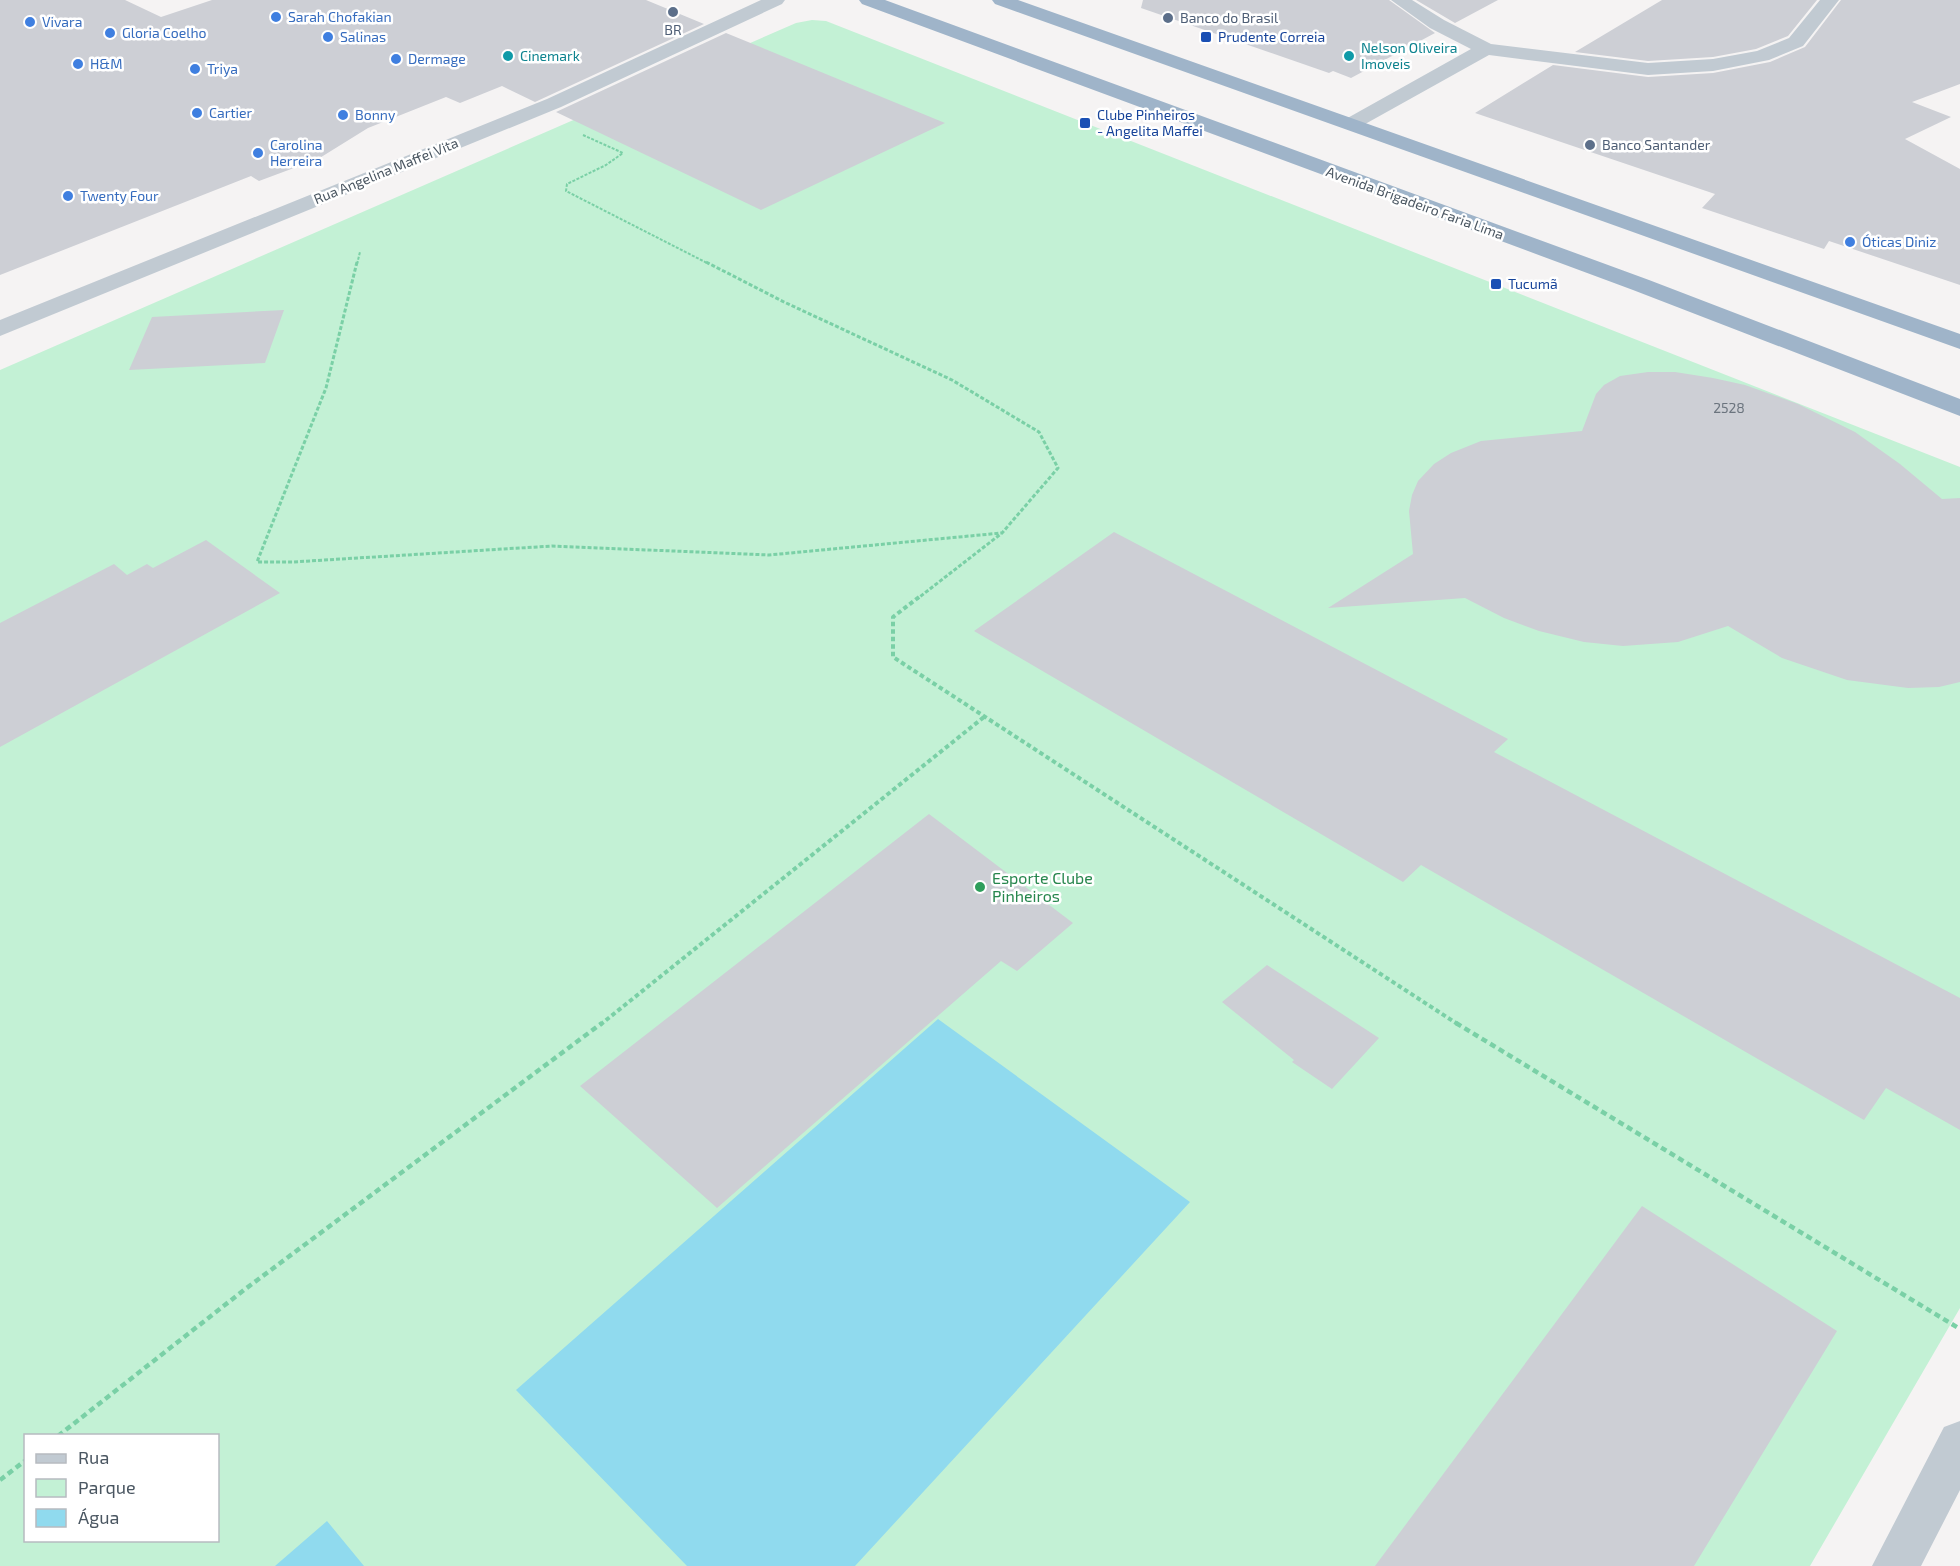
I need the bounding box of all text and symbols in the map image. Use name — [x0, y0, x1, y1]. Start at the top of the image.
marker: BR — [666, 5, 680, 19]
place label: Sarah Chofakian — [288, 8, 392, 25]
place label: Banco do Brasil — [1180, 9, 1279, 26]
marker: Sarah Chofakian — [269, 10, 283, 24]
marker: Banco do Brasil — [1161, 11, 1175, 25]
place label: Vivara — [42, 13, 82, 30]
marker: Vivara — [23, 15, 37, 29]
place label: BR — [664, 21, 682, 38]
place label: Gloria Coelho — [122, 24, 207, 41]
marker: Gloria Coelho — [103, 26, 117, 40]
place label: Salinas — [340, 28, 386, 45]
place label: Prudente Correia — [1218, 28, 1325, 45]
marker: Salinas — [321, 30, 335, 44]
marker: Prudente Correia — [1199, 30, 1213, 44]
place label: Nelson Oliveira Imoveis — [1361, 39, 1457, 72]
place label: Cinemark — [520, 47, 580, 64]
marker: Cinemark — [501, 49, 515, 63]
marker: Nelson Oliveira Imoveis — [1342, 49, 1356, 63]
place label: Dermage — [408, 50, 466, 67]
marker: Dermage — [389, 52, 403, 66]
place label: H&M — [90, 55, 122, 72]
marker: H&M — [71, 57, 85, 71]
place label: Triya — [207, 60, 238, 77]
marker: Triya — [188, 62, 202, 76]
place label: Cartier — [209, 104, 253, 121]
marker: Cartier — [190, 106, 204, 120]
place label: Bonny — [355, 106, 396, 123]
place label: Clube Pinheiros - Angelita Maffei — [1097, 106, 1203, 139]
marker: Bonny — [336, 108, 350, 122]
marker: Clube Pinheiros - Angelita Maffei — [1078, 116, 1092, 130]
street label: Rua Angelina Maffei Vita — [311, 134, 461, 207]
place label: Carolina Herreira — [270, 136, 323, 169]
place label: Banco Santander — [1602, 136, 1711, 153]
marker: Banco Santander — [1583, 138, 1597, 152]
marker: Carolina Herreira — [251, 146, 265, 160]
street label: Avenida Brigadeiro Faria Lima — [1324, 162, 1506, 243]
place label: Twenty Four — [80, 187, 159, 204]
marker: Twenty Four — [61, 189, 75, 203]
place label: Óticas Diniz — [1862, 233, 1936, 250]
marker: Óticas Diniz — [1843, 235, 1857, 249]
place label: Tucumã — [1508, 275, 1558, 292]
marker: Tucumã — [1489, 277, 1503, 291]
house number: 2528 — [1713, 399, 1745, 416]
place label: Esporte Clube Pinheiros — [992, 868, 1093, 905]
marker: Esporte Clube Pinheiros — [973, 880, 987, 894]
legend — [24, 1434, 219, 1542]
text: Rua — [78, 1446, 109, 1468]
text: Parque — [78, 1476, 136, 1498]
text: Água — [78, 1506, 119, 1528]

